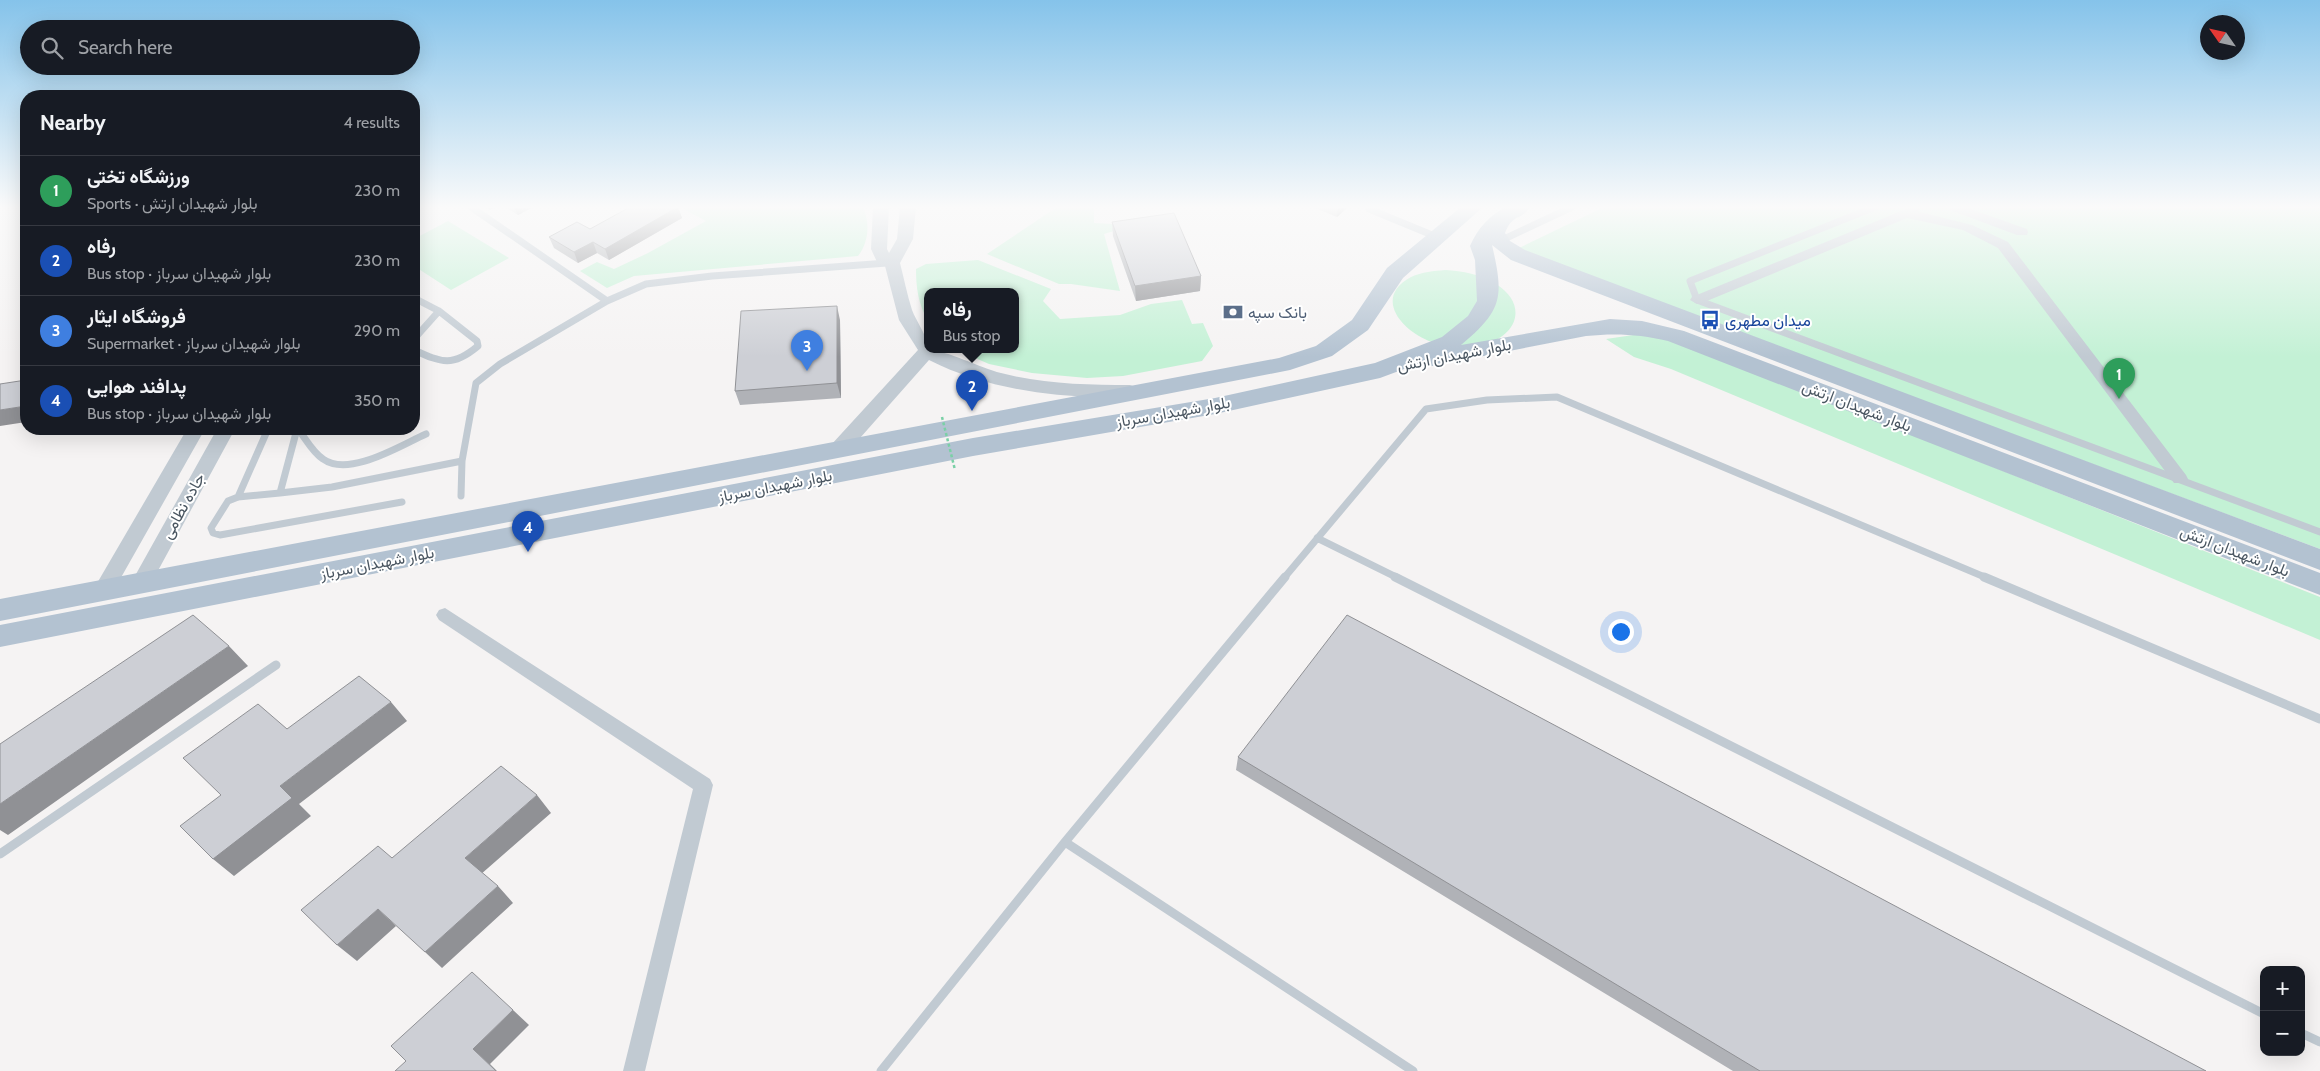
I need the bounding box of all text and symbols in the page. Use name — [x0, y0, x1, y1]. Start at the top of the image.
north arrow — [2200, 15, 2245, 60]
search box — [20, 20, 420, 75]
icon: search — [38, 34, 66, 62]
text: Search here — [78, 36, 172, 59]
text: Nearby — [40, 110, 106, 135]
text: 4 results — [343, 113, 400, 132]
text: ورزشگاه تختی — [87, 165, 190, 188]
text: 1 — [53, 181, 59, 200]
text: 230 m — [354, 181, 400, 200]
text: Sports · بلوار شهیدان ارتش — [87, 194, 258, 213]
text: رفاه — [87, 235, 116, 258]
text: 2 — [52, 251, 60, 270]
text: 230 m — [354, 251, 400, 270]
text: Bus stop · بلوار شهیدان سرباز — [87, 264, 271, 283]
popup — [924, 288, 1019, 353]
text: رفاه — [943, 298, 972, 321]
bank icon: بانک سپه — [1222, 301, 1244, 323]
place label: بانک سپه — [1248, 303, 1307, 324]
text: فروشگاه ایثار — [87, 305, 186, 328]
bus stop icon: میدان مطهری — [1699, 309, 1721, 331]
place label: میدان مطهری — [1725, 311, 1811, 331]
text: 3 — [52, 321, 60, 340]
text: 290 m — [354, 321, 400, 340]
text: Bus stop — [943, 326, 1000, 345]
pin: 3 — [791, 330, 823, 371]
text: Supermarket · بلوار شهیدان سرباز — [87, 334, 301, 353]
street label: بلوار شهیدان ارتش — [1395, 335, 1513, 376]
pin: 1 — [2103, 358, 2135, 399]
pin: 2 — [956, 370, 988, 411]
text: پدافند هوایی — [87, 375, 186, 398]
street label: بلوار شهیدان ارتش — [1799, 376, 1914, 437]
text: 4 — [51, 391, 61, 410]
text: 350 m — [354, 391, 400, 410]
street label: بلوار شهیدان سرباز — [1113, 393, 1232, 433]
text: Bus stop · بلوار شهیدان سرباز — [87, 404, 271, 423]
street label: بلوار شهیدان سرباز — [715, 466, 834, 508]
street label: جاده نظامی — [157, 469, 210, 543]
pin: 4 — [512, 511, 544, 552]
street label: بلوار شهیدان ارتش — [2177, 521, 2292, 582]
street label: بلوار شهیدان سرباز — [317, 543, 436, 585]
your location — [1608, 619, 1634, 645]
map controls — [2260, 966, 2305, 1056]
button: + — [2260, 966, 2305, 1011]
button: − — [2260, 1011, 2305, 1056]

